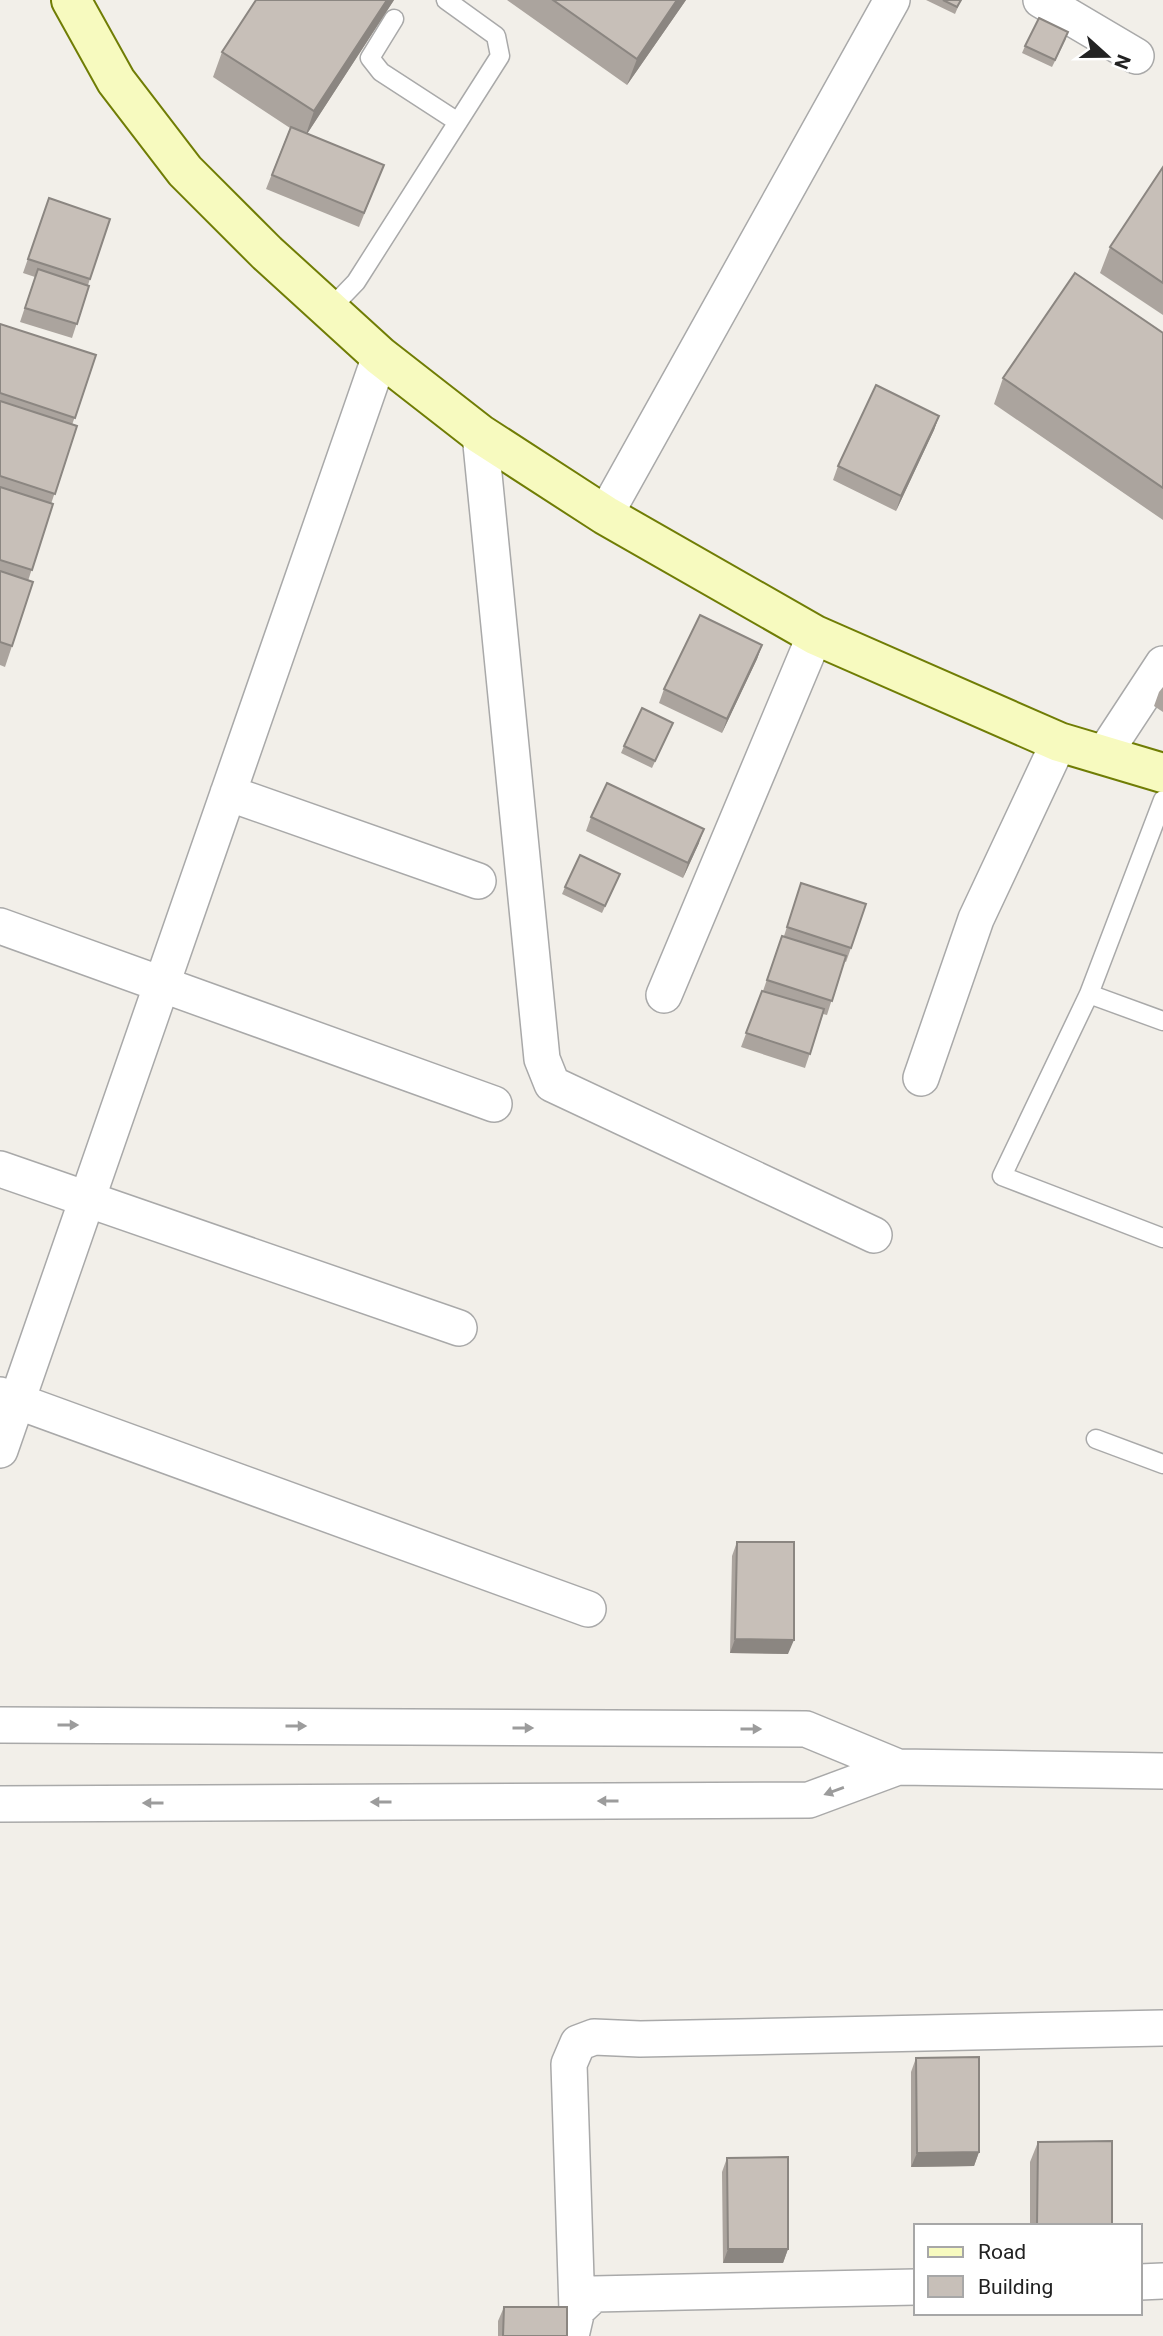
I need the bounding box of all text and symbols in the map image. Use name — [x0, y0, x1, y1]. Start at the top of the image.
north arrow — [1072, 21, 1142, 91]
text: N — [1109, 52, 1136, 72]
one-way arrow — [57, 1719, 79, 1731]
one-way arrow — [285, 1720, 307, 1732]
one-way arrow — [512, 1722, 534, 1733]
one-way arrow — [740, 1723, 762, 1735]
one-way arrow — [824, 1786, 845, 1797]
one-way arrow — [597, 1795, 619, 1807]
one-way arrow — [370, 1796, 392, 1808]
one-way arrow — [142, 1797, 164, 1809]
legend — [914, 2224, 1142, 2315]
text: Road — [978, 2240, 1026, 2264]
text: Building — [978, 2275, 1053, 2299]

